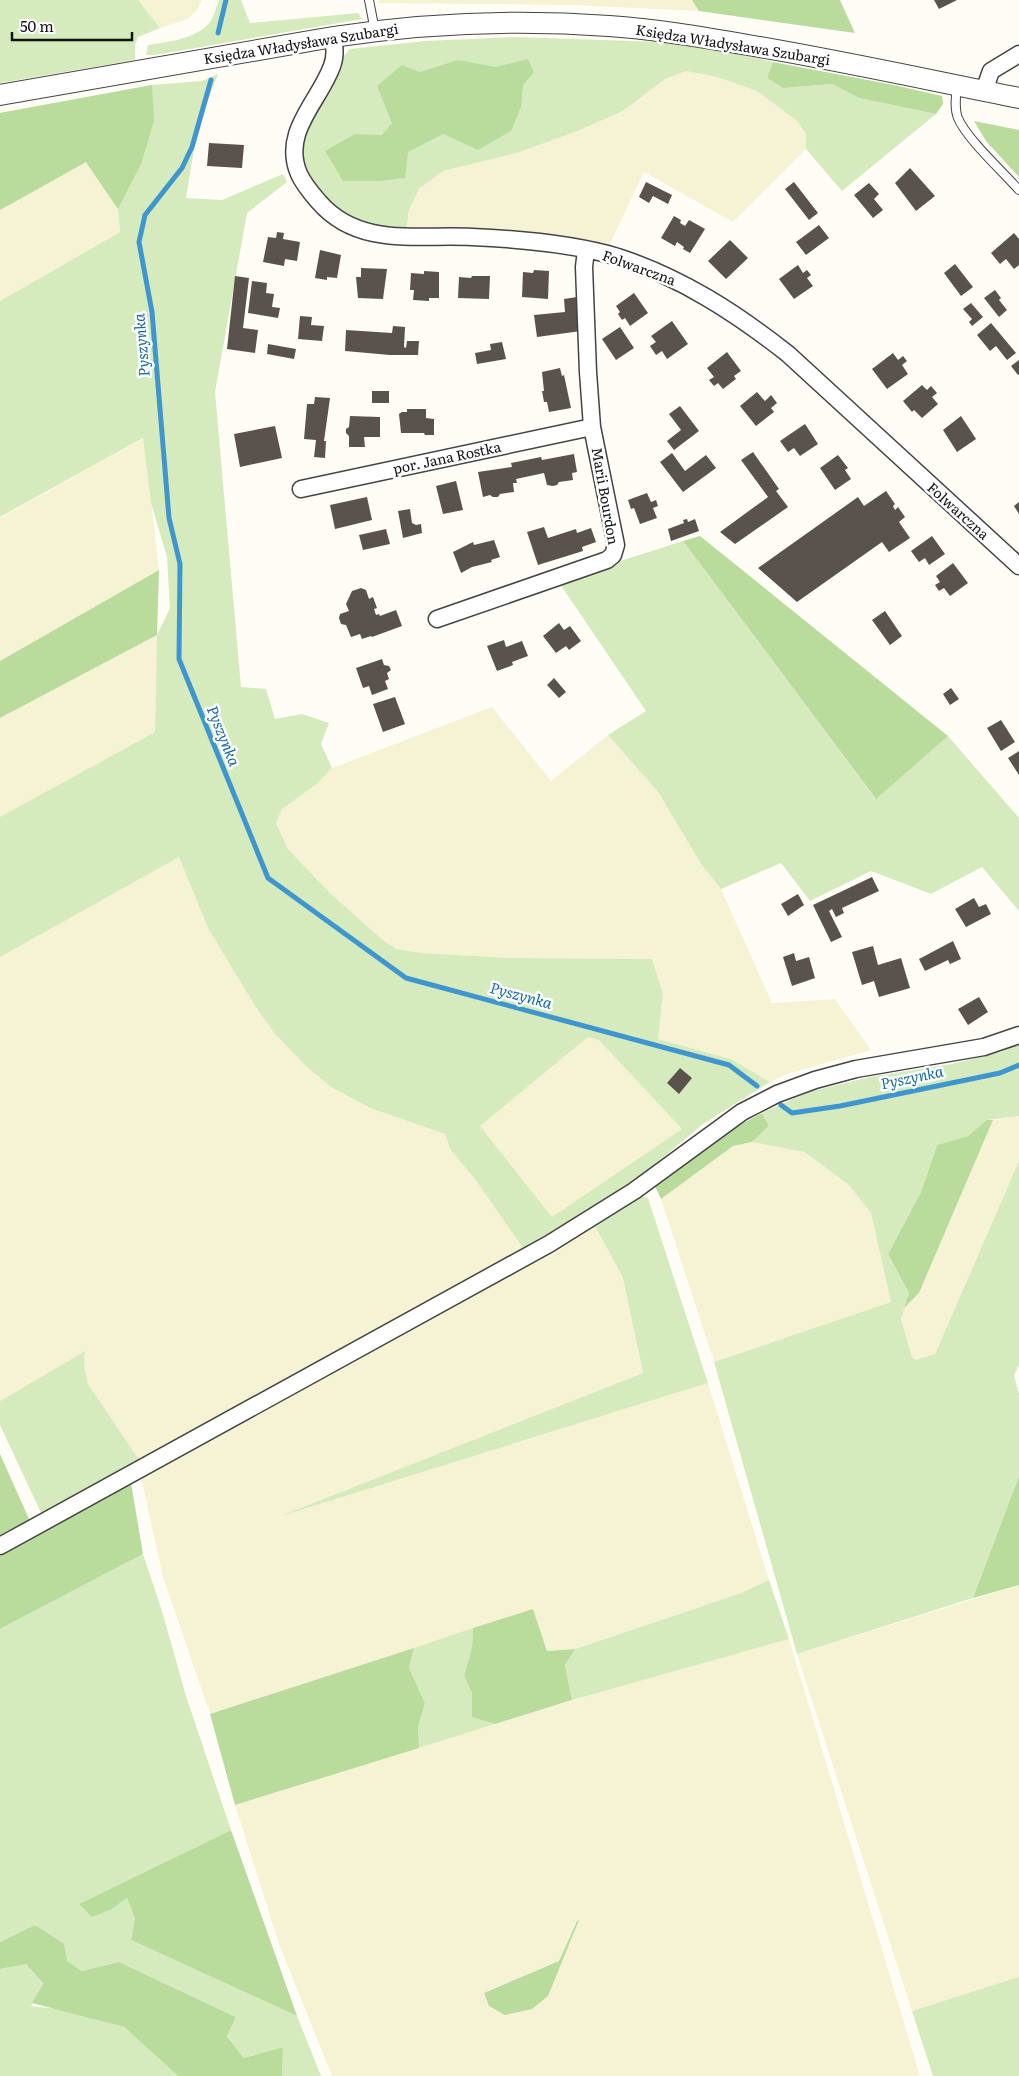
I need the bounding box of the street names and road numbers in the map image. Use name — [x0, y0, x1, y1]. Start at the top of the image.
street label: Księdza Władysława Szubargi — [202, 18, 400, 68]
street label: Księdza Władysława Szubargi — [634, 19, 832, 69]
street label: Folwarczna — [600, 245, 679, 290]
street label: por. Jana Rostka — [391, 436, 503, 478]
street label: Marii Bourdon — [588, 446, 624, 546]
street label: Folwarczna — [923, 477, 994, 544]

